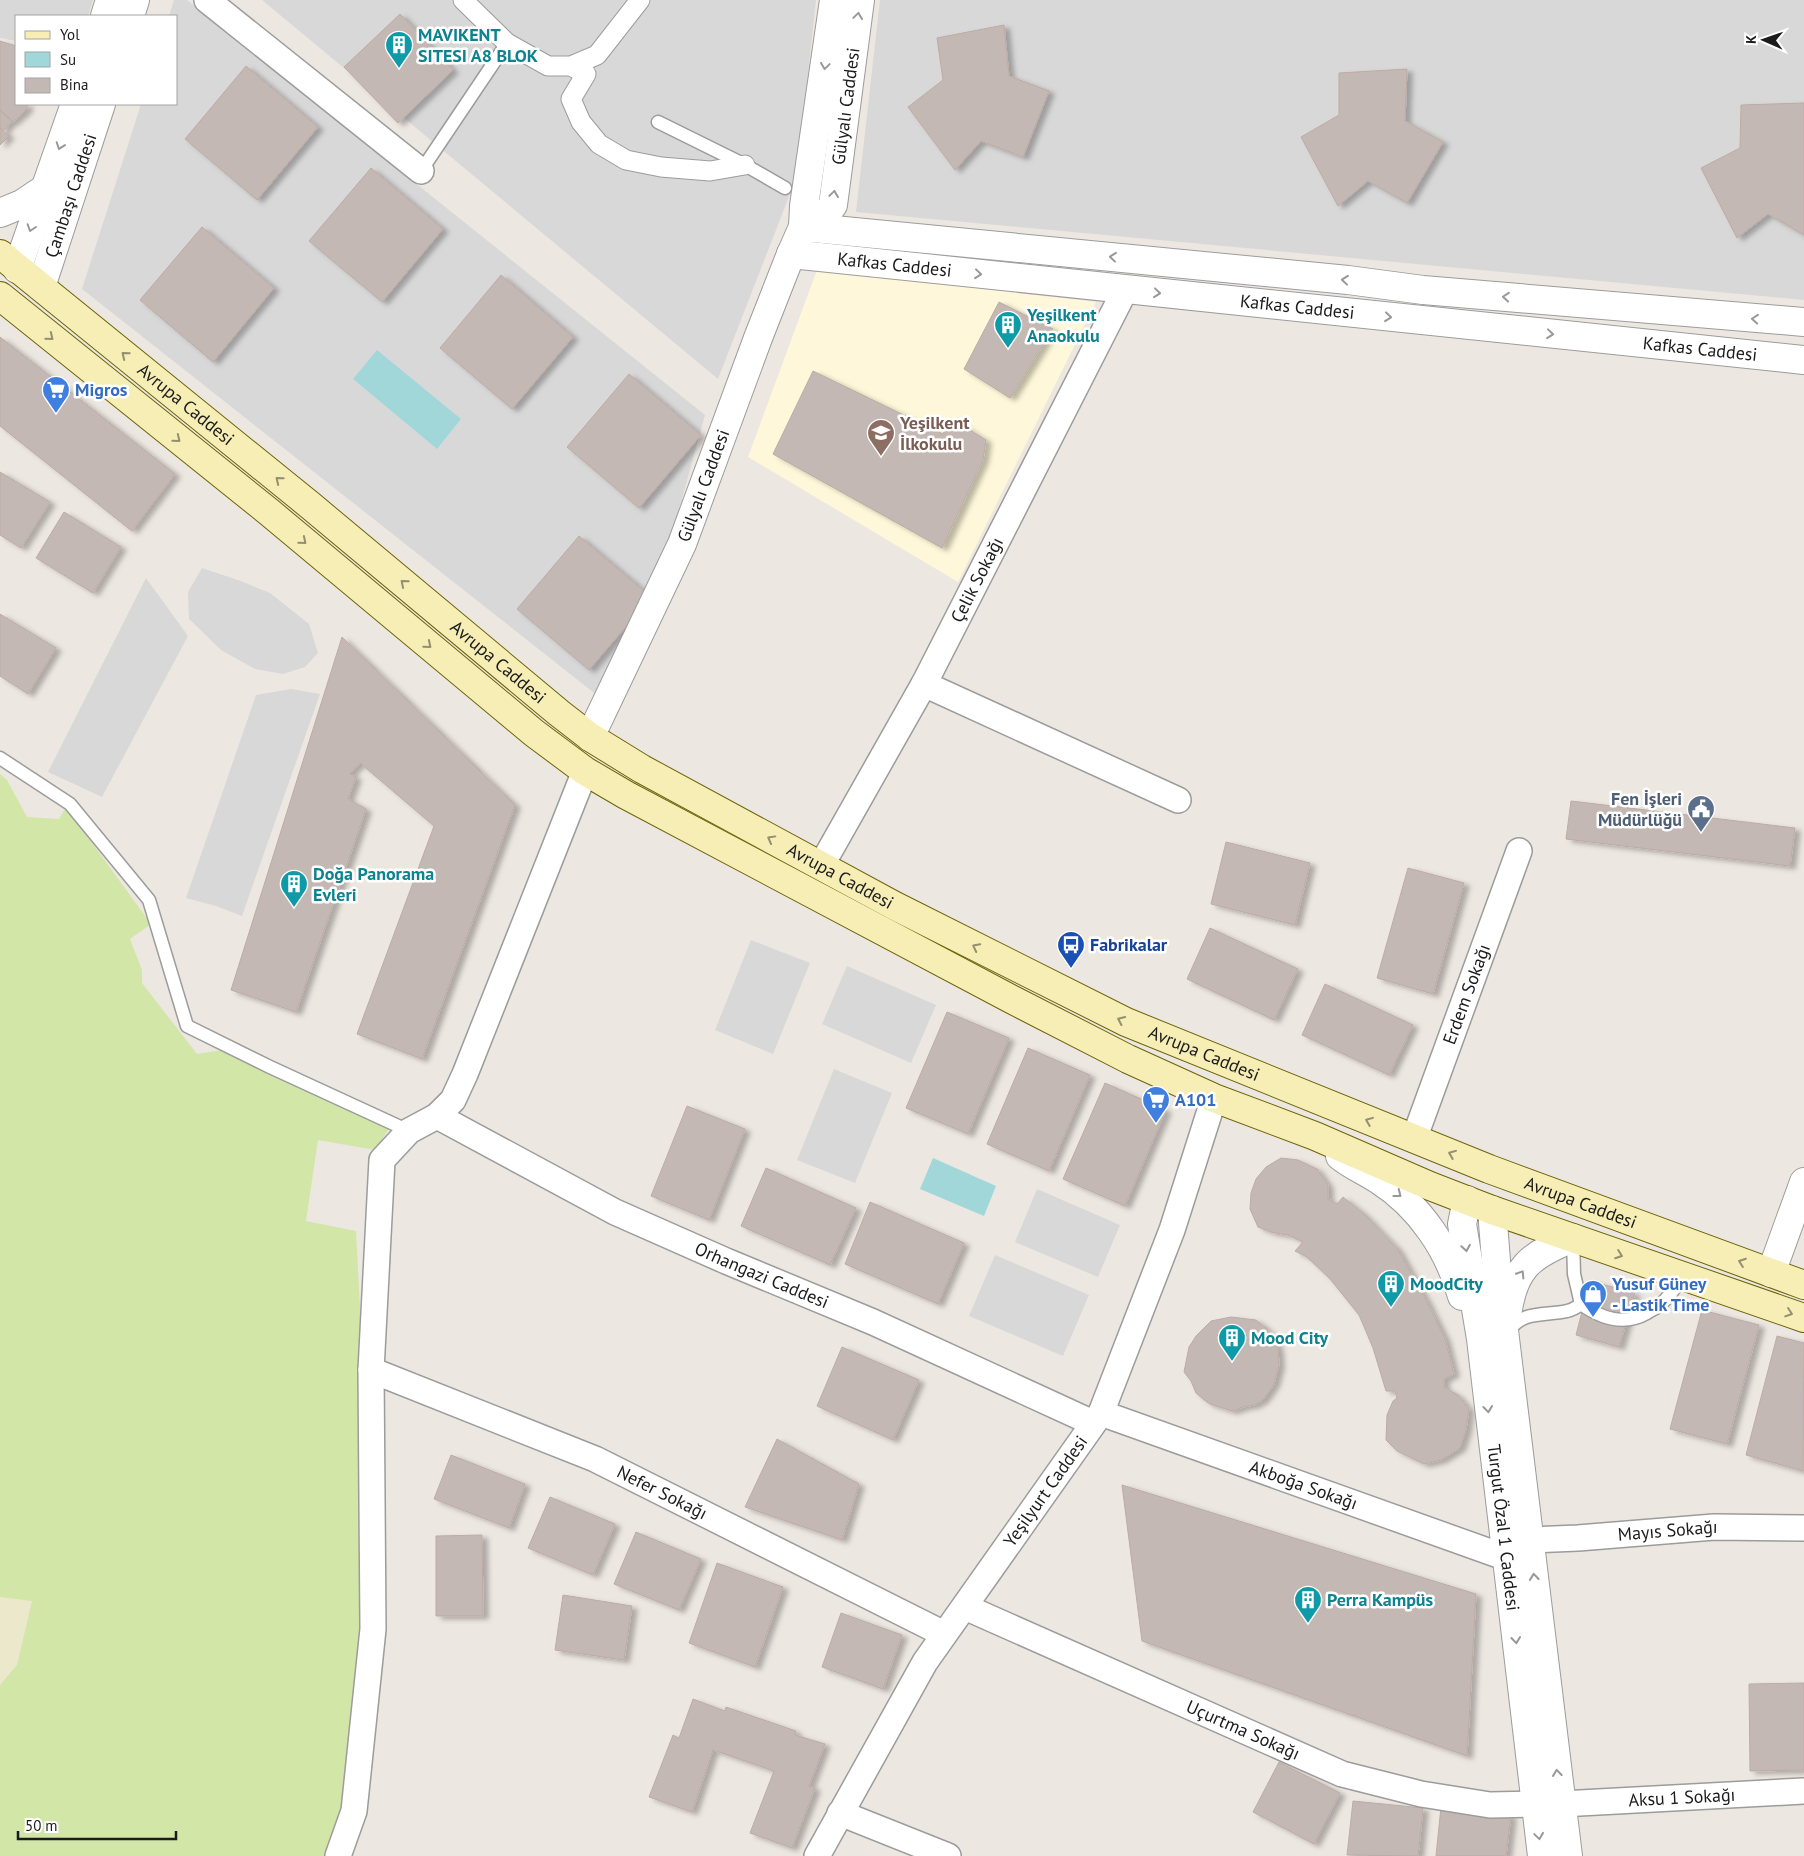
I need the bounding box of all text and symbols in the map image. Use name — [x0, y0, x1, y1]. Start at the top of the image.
one-way arrow — [852, 11, 863, 19]
legend — [15, 15, 178, 105]
north arrow — [1739, 15, 1789, 65]
place label: MAVIKENT SITESI A8 BLOK — [418, 23, 538, 67]
text: Yol — [60, 25, 80, 44]
building icon: MAVIKENT SITESI A8 BLOK — [384, 30, 414, 69]
text: K — [1742, 35, 1760, 44]
street label: Gülyalı Caddesi — [826, 46, 865, 166]
text: Su — [60, 50, 76, 69]
one-way arrow — [820, 61, 830, 70]
text: Bina — [60, 75, 88, 94]
street label: Çambaşı Caddesi — [39, 131, 102, 261]
one-way arrow — [56, 141, 66, 149]
one-way arrow — [828, 190, 839, 198]
one-way arrow — [27, 223, 37, 232]
street label: Kafkas Caddesi — [836, 247, 953, 282]
one-way arrow — [1109, 252, 1117, 263]
one-way arrow — [974, 268, 982, 279]
one-way arrow — [1340, 275, 1348, 286]
one-way arrow — [1153, 287, 1161, 298]
street label: Kafkas Caddesi — [1239, 289, 1356, 324]
one-way arrow — [1502, 291, 1510, 302]
place label: Yeşilkent Anaokulu — [1026, 303, 1100, 347]
building icon: Yeşilkent Anaokulu — [993, 310, 1023, 349]
one-way arrow — [1385, 311, 1393, 322]
one-way arrow — [1751, 313, 1759, 324]
one-way arrow — [1546, 328, 1554, 339]
street label: Kafkas Caddesi — [1642, 331, 1758, 366]
one-way arrow — [44, 332, 53, 340]
one-way arrow — [122, 353, 131, 361]
street label: Avrupa Caddesi — [133, 358, 239, 450]
supermarket icon: Migros — [41, 375, 71, 414]
place label: Migros — [75, 378, 128, 401]
place label: Yeşilkent İlkokulu — [899, 411, 970, 455]
school or university icon: Yeşilkent İlkokulu — [866, 418, 896, 457]
street label: Gülyalı Caddesi — [672, 426, 734, 545]
one-way arrow — [171, 433, 180, 441]
one-way arrow — [275, 476, 284, 485]
street label: Çelik Sokağı — [945, 533, 1008, 626]
one-way arrow — [298, 536, 307, 545]
one-way arrow — [400, 580, 409, 589]
street label: Avrupa Caddesi — [446, 615, 551, 708]
one-way arrow — [422, 639, 431, 648]
place label: Fen İşleri Müdürlüğü — [1598, 787, 1682, 831]
public building icon: Fen İşleri Müdürlüğü — [1686, 794, 1716, 833]
one-way arrow — [767, 835, 776, 845]
street label: Avrupa Caddesi — [783, 838, 898, 914]
place label: Doğa Panorama Evleri — [313, 862, 434, 906]
building icon: Doğa Panorama Evleri — [279, 869, 309, 908]
bus stop icon: Fabrikalar — [1056, 930, 1086, 969]
place label: Fabrikalar — [1090, 933, 1168, 956]
street label: Erdem Sokağı — [1437, 941, 1495, 1048]
one-way arrow — [972, 943, 981, 953]
one-way arrow — [1118, 1016, 1127, 1026]
street label: Avrupa Caddesi — [1145, 1020, 1263, 1086]
supermarket icon: A101 — [1141, 1085, 1171, 1124]
place label: A101 — [1175, 1088, 1217, 1111]
one-way arrow — [1365, 1116, 1374, 1127]
one-way arrow — [1448, 1150, 1457, 1160]
street label: Avrupa Caddesi — [1522, 1171, 1640, 1233]
one-way arrow — [1392, 1189, 1401, 1197]
street label: Orhangazi Caddesi — [691, 1237, 832, 1313]
one-way arrow — [1461, 1243, 1471, 1252]
one-way arrow — [1614, 1249, 1623, 1259]
one-way arrow — [1738, 1258, 1747, 1268]
building icon: MoodCity — [1376, 1269, 1406, 1308]
one-way arrow — [1514, 1270, 1524, 1279]
place label: MoodCity — [1410, 1272, 1483, 1295]
place label: Yusuf Güney - Lastik Time — [1611, 1272, 1709, 1316]
shop icon: Yusuf Güney - Lastik Time — [1578, 1279, 1608, 1318]
one-way arrow — [1785, 1308, 1793, 1318]
building icon: Mood City — [1217, 1323, 1247, 1362]
place label: Mood City — [1251, 1326, 1329, 1349]
one-way arrow — [1482, 1405, 1493, 1413]
street label: Yeşilyurt Caddesi — [998, 1431, 1092, 1551]
street label: Turgut Özal 1 Caddesi — [1483, 1443, 1525, 1612]
street label: Akboğa Sokağı — [1246, 1455, 1361, 1515]
street label: Nefer Sokağı — [613, 1460, 711, 1524]
street label: Mayıs Sokağı — [1617, 1515, 1718, 1546]
one-way arrow — [1529, 1572, 1540, 1580]
building icon: Perra Kampüs — [1293, 1585, 1323, 1624]
place label: Perra Kampüs — [1327, 1588, 1434, 1611]
one-way arrow — [1510, 1636, 1521, 1644]
street label: Uçurtma Sokağı — [1183, 1694, 1304, 1765]
one-way arrow — [1552, 1769, 1563, 1777]
street label: Aksu 1 Sokağı — [1628, 1783, 1736, 1811]
scale bar — [18, 1808, 175, 1840]
text: 50 m — [25, 1816, 58, 1835]
one-way arrow — [1533, 1831, 1543, 1840]

